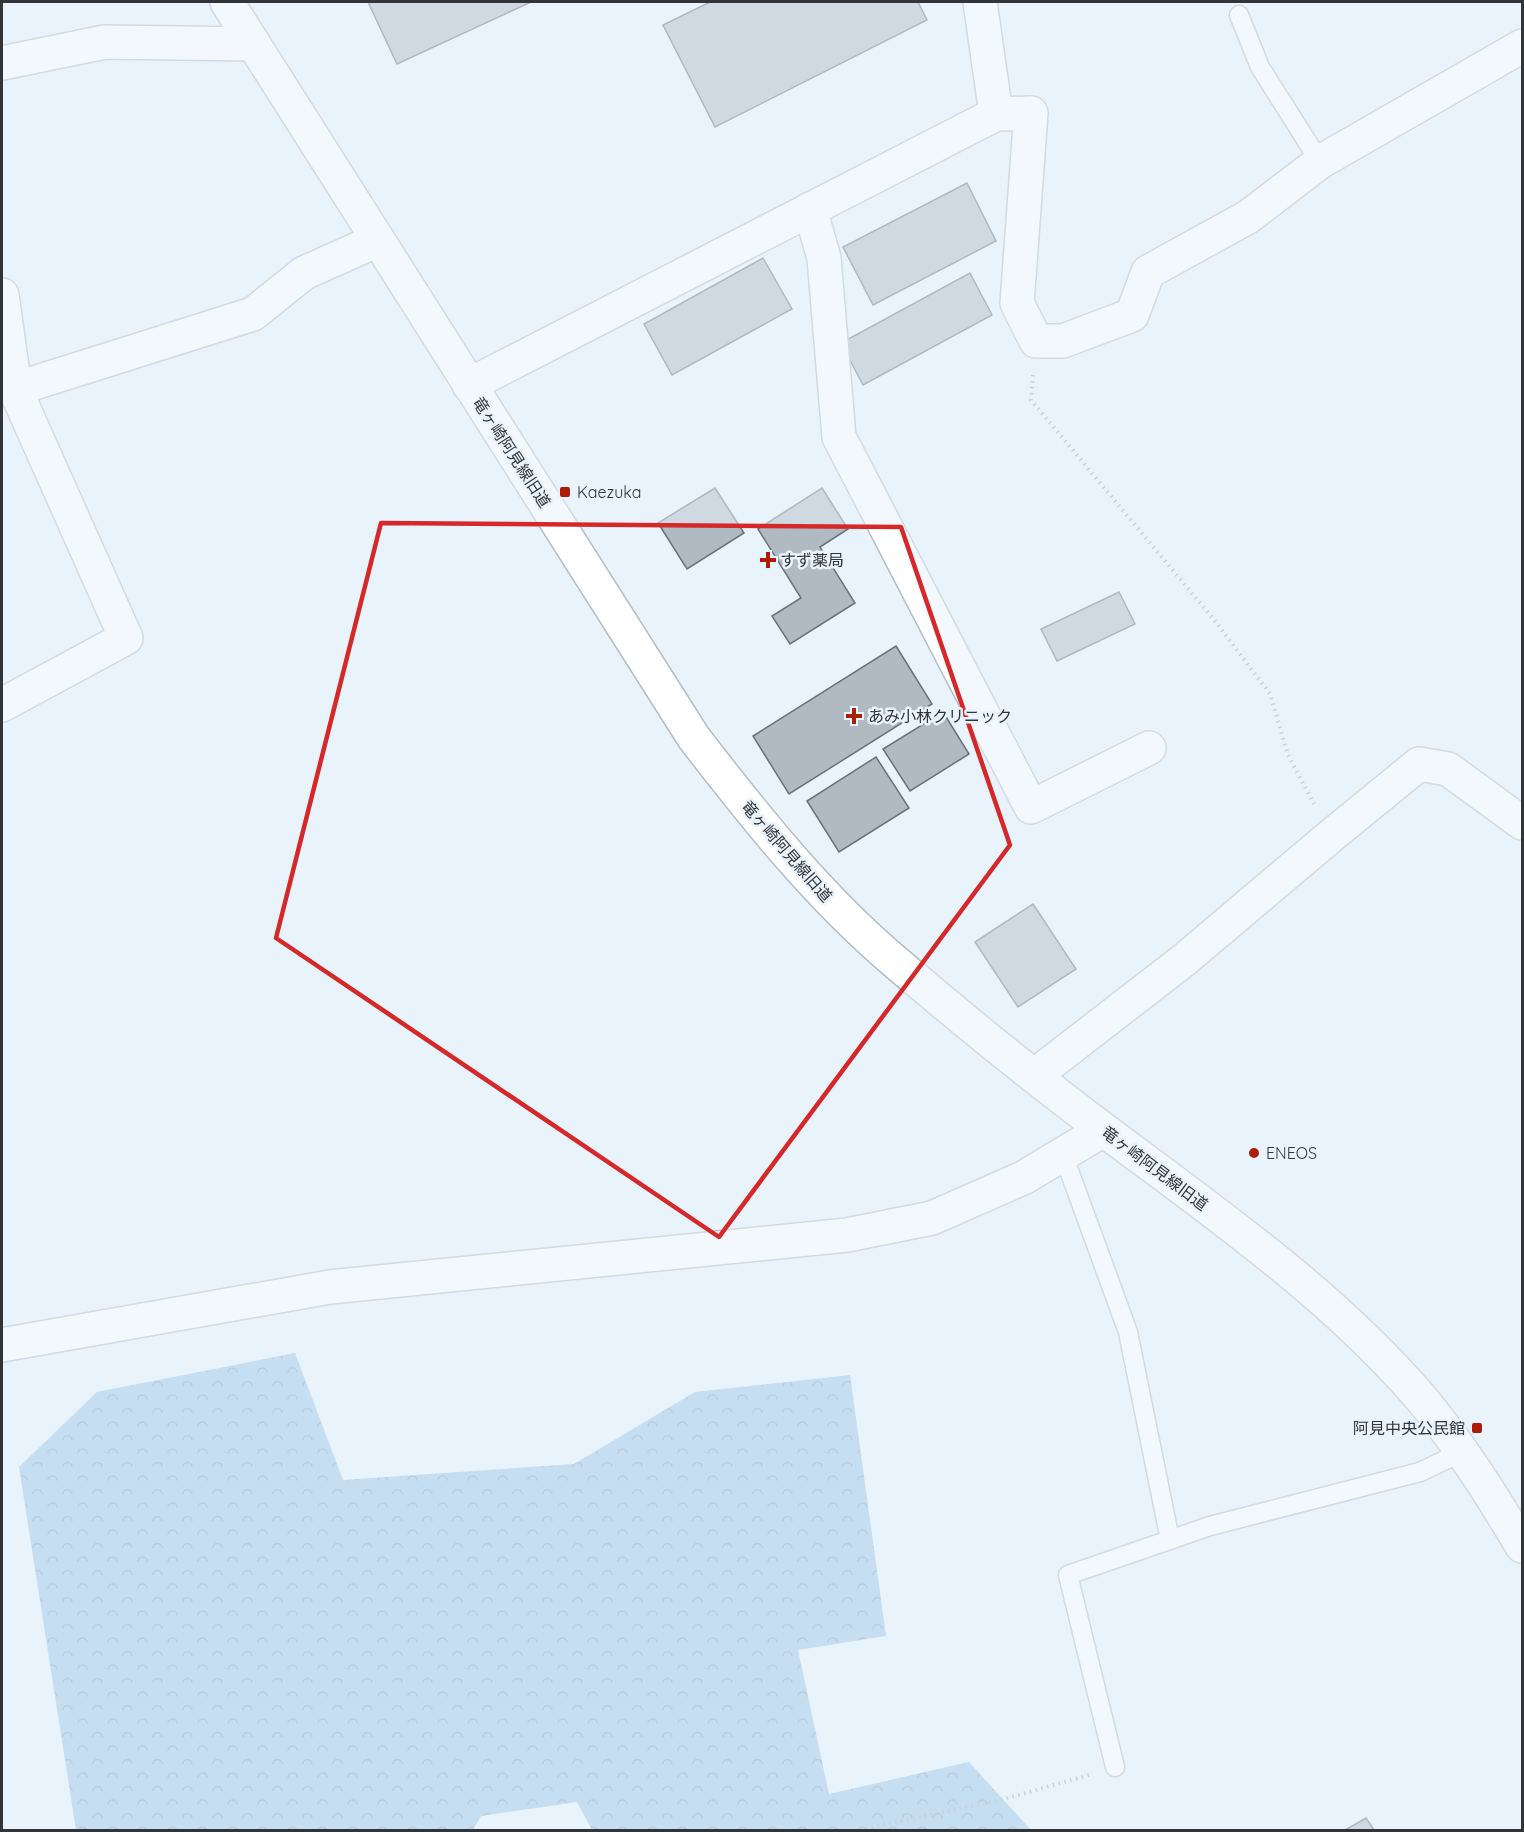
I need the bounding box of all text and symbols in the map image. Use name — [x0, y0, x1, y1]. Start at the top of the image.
street label: 竜ヶ崎阿見線旧道 — [469, 393, 555, 511]
place label: Kaezuka — [577, 482, 642, 502]
marker: Kaezuka — [558, 485, 572, 499]
place label: すず薬局 — [780, 550, 844, 570]
marker: すず薬局 — [761, 553, 775, 567]
place label: あみ小林クリニック — [868, 706, 1012, 726]
marker: あみ小林クリニック — [845, 707, 863, 725]
street label: 竜ヶ崎阿見線旧道 — [737, 796, 837, 906]
street label: 竜ヶ崎阿見線旧道 — [1098, 1121, 1212, 1215]
place label: ENEOS — [1266, 1143, 1317, 1163]
marker: ENEOS — [1247, 1146, 1261, 1160]
place label: 阿見中央公民館 — [1353, 1418, 1465, 1438]
marker: 阿見中央公民館 — [1470, 1421, 1484, 1435]

